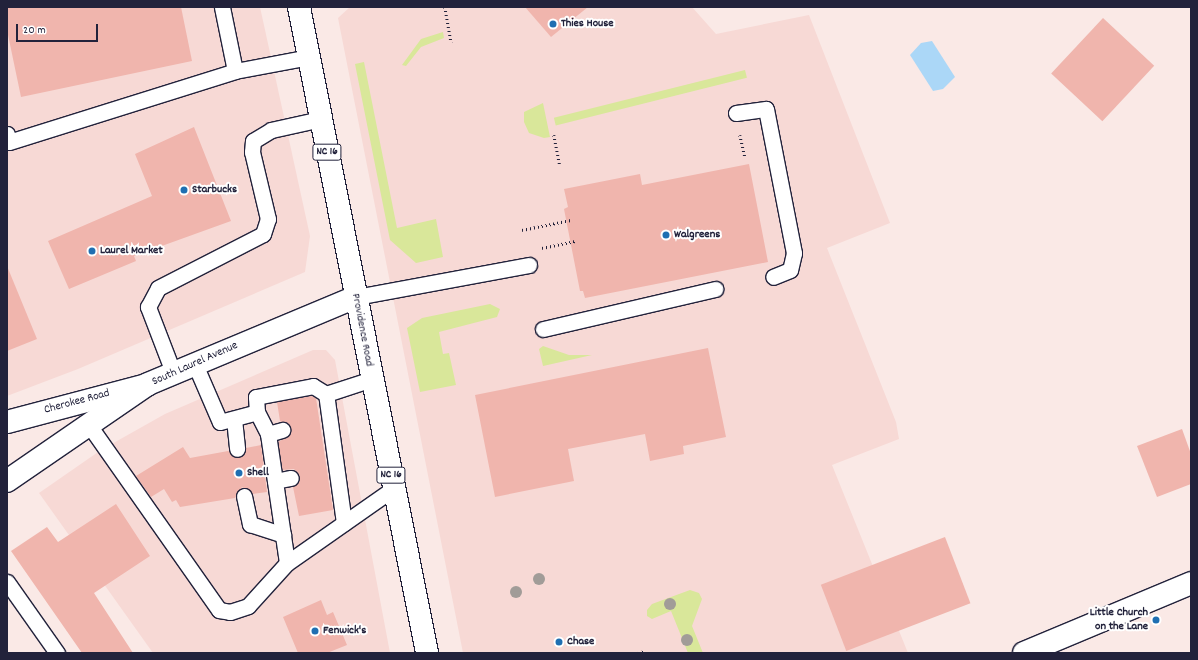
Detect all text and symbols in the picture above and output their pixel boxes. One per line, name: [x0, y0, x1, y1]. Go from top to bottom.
scale bar: [18, 16, 100, 42]
place label: Thies House: [561, 17, 614, 31]
marker: Thies House: [548, 19, 558, 29]
text: 20 m: [23, 22, 46, 39]
road number: NC 16: [312, 143, 342, 161]
place label: Starbucks: [192, 183, 237, 197]
marker: Starbucks: [179, 185, 189, 195]
place label: Walgreens: [674, 228, 720, 242]
marker: Walgreens: [661, 230, 671, 240]
place label: Laurel Market: [100, 244, 163, 258]
marker: Laurel Market: [87, 246, 97, 256]
street label: Providence Road: [348, 292, 376, 368]
street label: South Laurel Avenue: [150, 339, 240, 389]
street label: Cherokee Road: [43, 386, 111, 418]
place label: Shell: [247, 466, 269, 480]
road number: NC 16: [376, 466, 406, 484]
marker: Shell: [234, 468, 244, 478]
place label: Little Church on the Lane: [1090, 606, 1148, 634]
marker: Little Church on the Lane: [1151, 615, 1161, 625]
place label: Fenwick's: [323, 624, 366, 638]
marker: Fenwick's: [310, 626, 320, 636]
place label: Chase: [567, 635, 594, 649]
marker: Chase: [554, 637, 564, 647]

